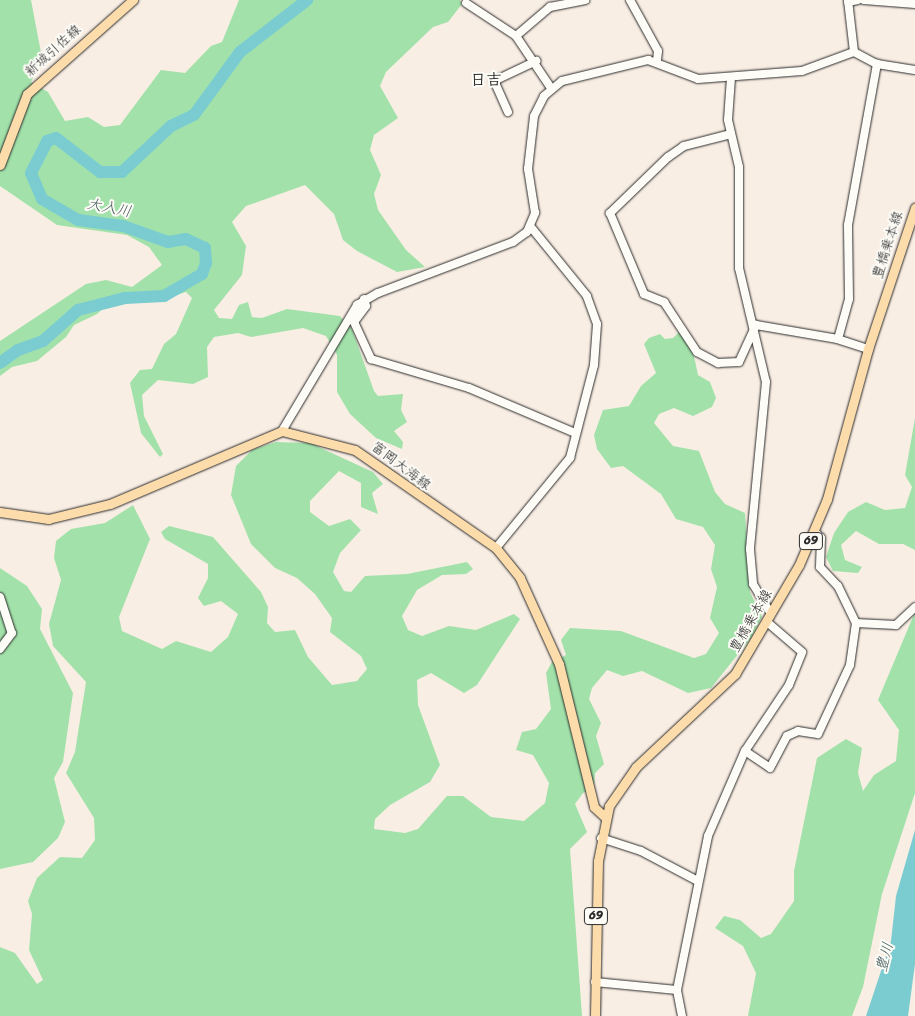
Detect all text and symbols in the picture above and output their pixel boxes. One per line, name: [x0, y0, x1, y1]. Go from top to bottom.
street label: 新城引佐線: [21, 21, 85, 81]
district label: 日吉: [470, 70, 502, 90]
water label: 大入川: [85, 195, 133, 221]
street label: 豊橋乗本線: [869, 209, 907, 281]
street label: 富岡大海線: [368, 438, 434, 494]
road number: 69: [798, 532, 824, 550]
street label: 豊橋乗本線: [726, 586, 776, 656]
road number: 69: [584, 906, 608, 926]
water label: 豊川: [872, 940, 898, 974]

